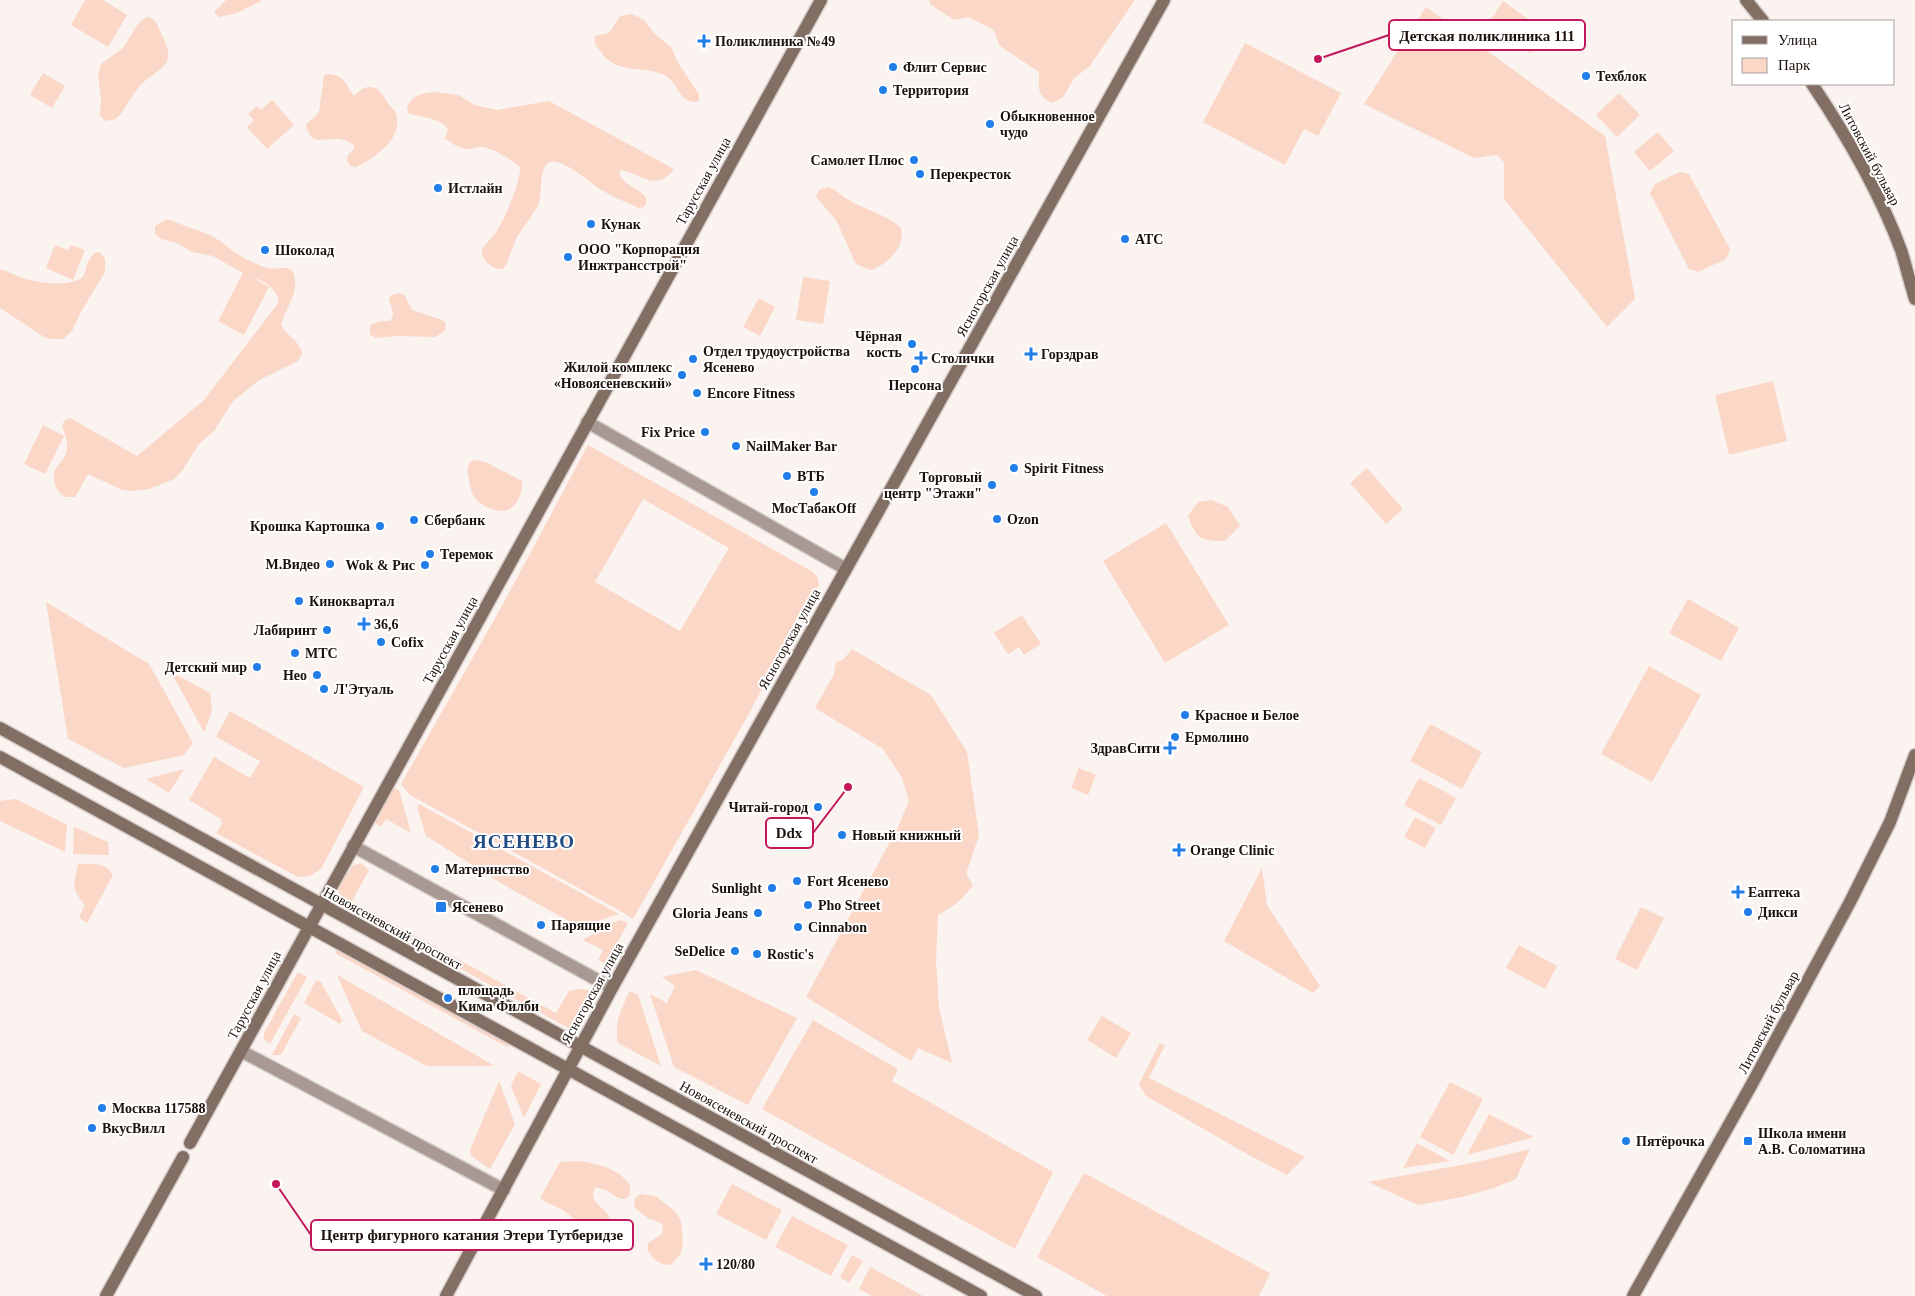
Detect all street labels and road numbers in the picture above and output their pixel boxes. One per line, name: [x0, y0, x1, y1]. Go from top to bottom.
street label: Литовский бульвар: [1836, 100, 1903, 208]
street label: Тарусская улица: [673, 134, 734, 228]
street label: Ясногорская улица: [953, 233, 1022, 339]
street label: Ясногорская улица: [755, 586, 824, 692]
street label: Тарусская улица: [420, 593, 481, 687]
street label: Новоясеневский проспект: [321, 884, 464, 973]
street label: Ясногорская улица: [558, 940, 627, 1046]
street label: Тарусская улица: [225, 948, 284, 1042]
street label: Литовский бульвар: [1735, 968, 1802, 1076]
street label: Новоясеневский проспект: [677, 1078, 820, 1167]

